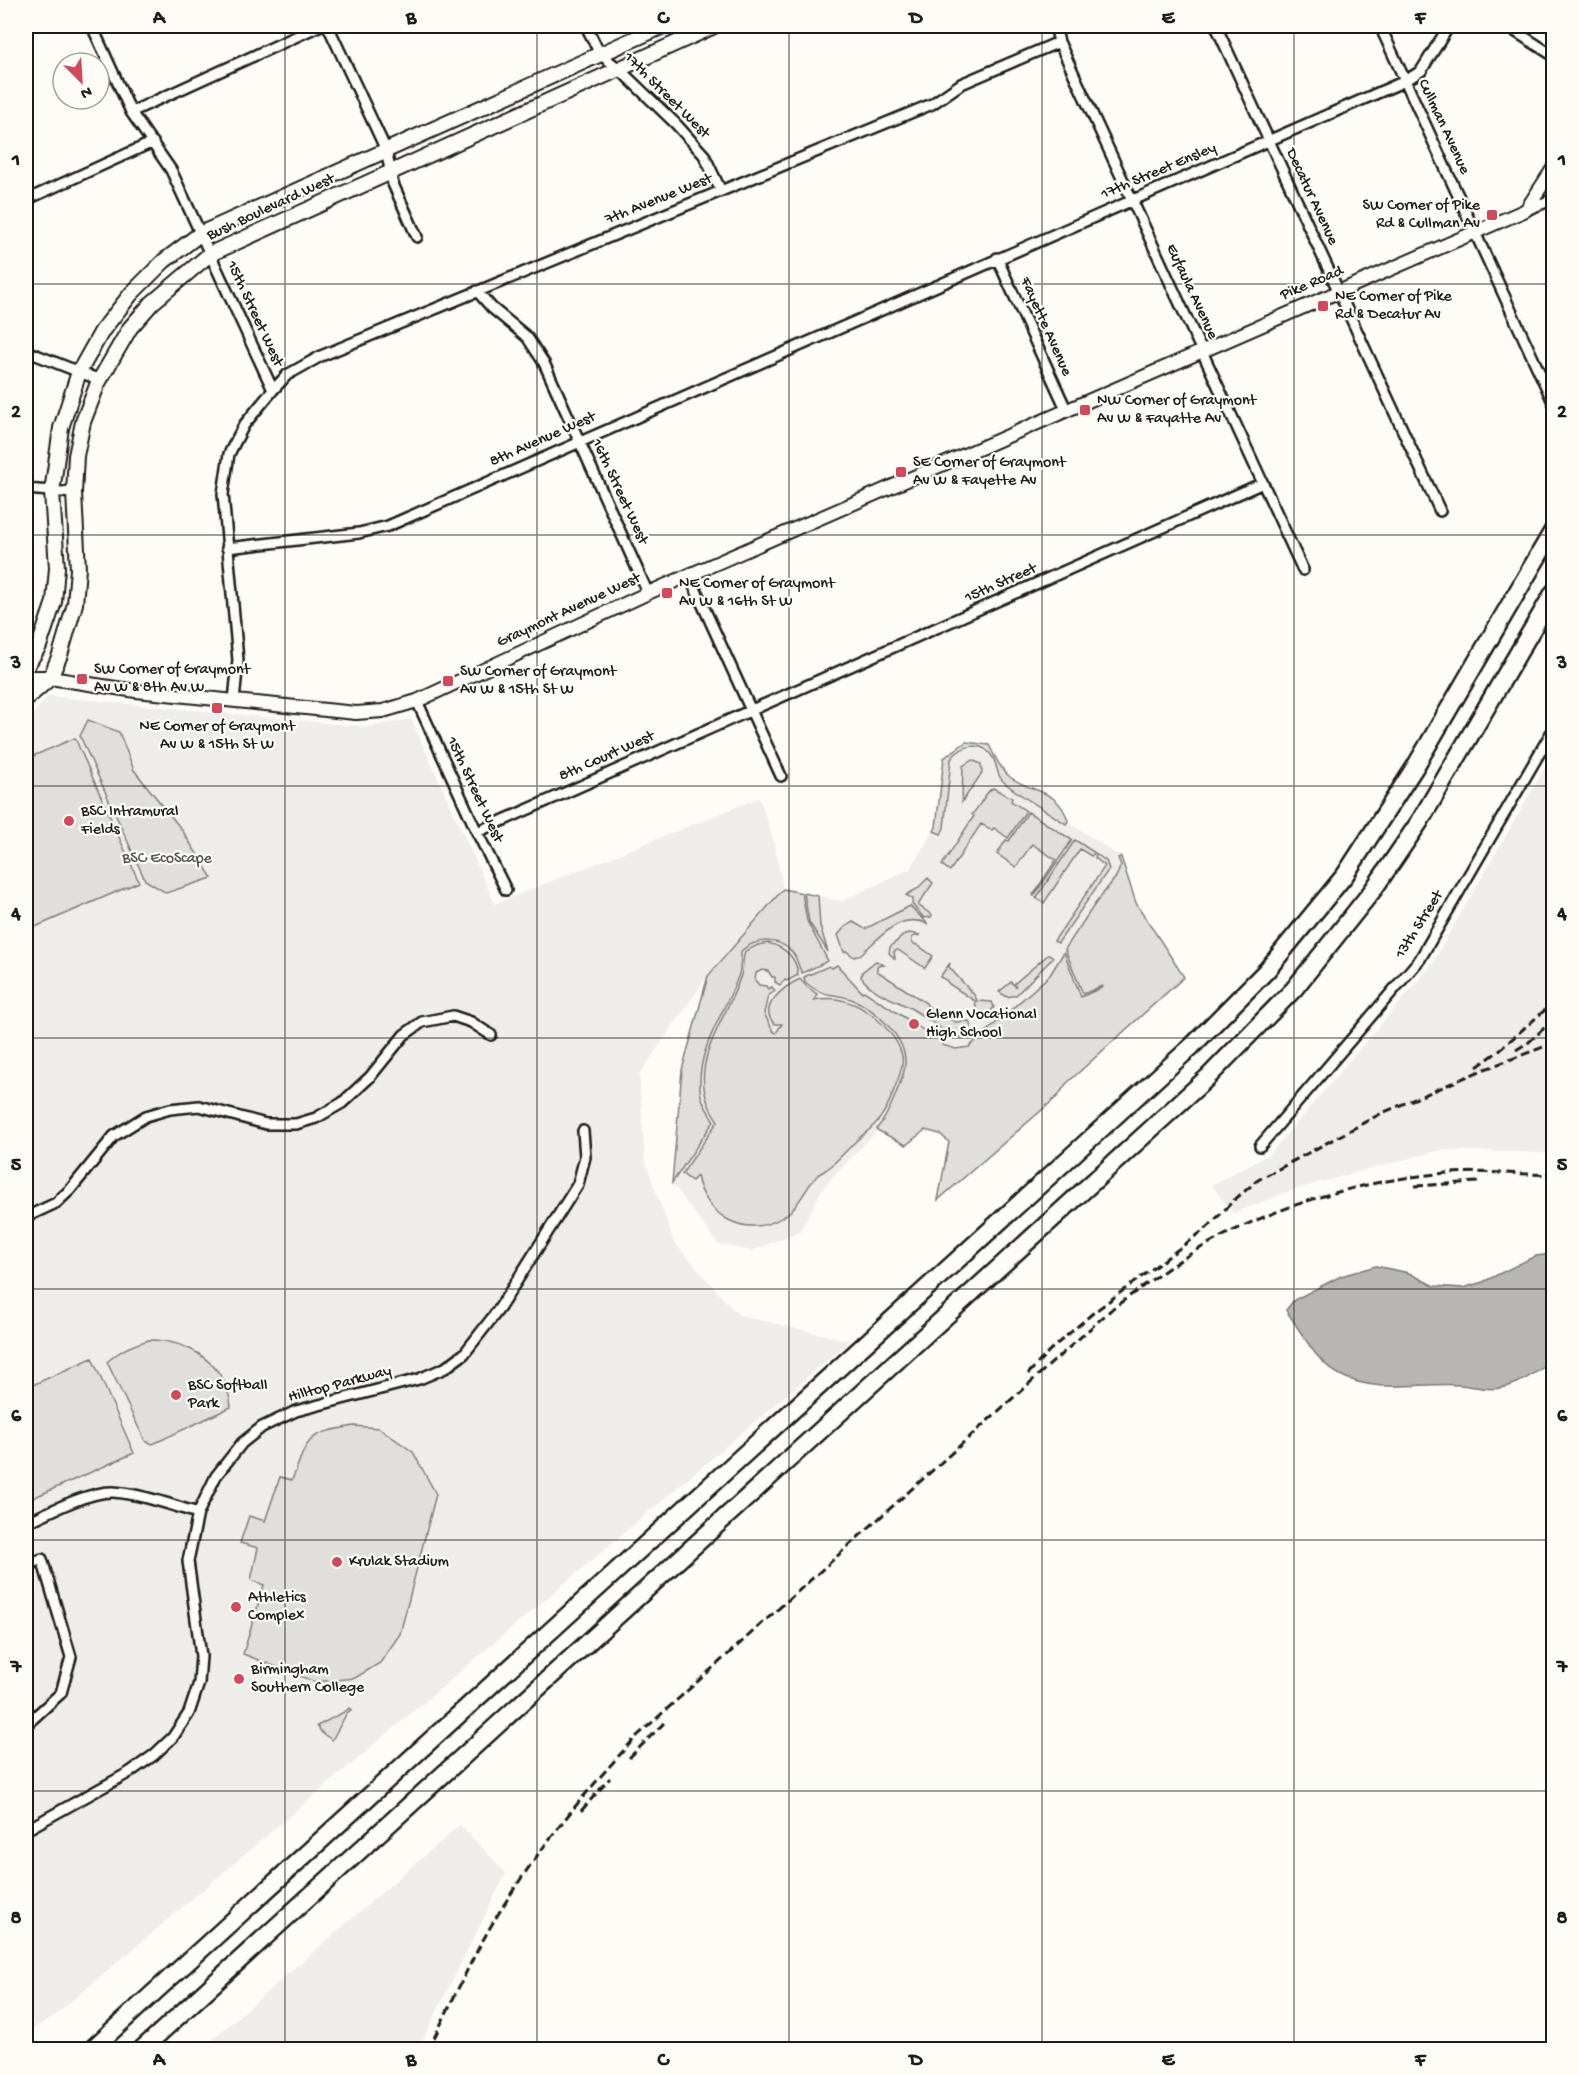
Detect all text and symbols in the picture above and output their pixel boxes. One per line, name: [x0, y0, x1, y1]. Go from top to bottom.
text: A: [152, 8, 167, 31]
text: B: [405, 8, 417, 31]
text: C: [657, 8, 671, 31]
text: D: [907, 8, 923, 31]
text: E: [1162, 8, 1176, 31]
text: F: [1414, 8, 1427, 31]
street label: 17th Street West: [618, 48, 714, 144]
north arrow: [51, 51, 111, 111]
street label: Cullman Avenue: [1413, 76, 1474, 178]
text: N: [77, 81, 94, 103]
street label: 17th Street Ensley: [1098, 139, 1220, 205]
street label: Decatur Avenue: [1280, 145, 1342, 249]
text: 1: [11, 150, 20, 173]
text: 1: [1557, 150, 1566, 173]
street label: Bush Boulevard West: [203, 169, 339, 246]
street label: 7th Avenue West: [602, 169, 717, 230]
place label: SW Corner of Pike Rd & Cullman Av: [1363, 197, 1481, 234]
marker: SW Corner of Pike Rd & Cullman Av: [1485, 208, 1499, 222]
street label: Eufaula Avenue: [1161, 241, 1222, 343]
street label: 15th Street West: [221, 257, 287, 371]
street label: Pike Road: [1277, 262, 1348, 306]
street label: Fayette Avenue: [1014, 274, 1076, 380]
place label: NE Corner of Pike Rd & Decatur Av: [1335, 288, 1453, 325]
marker: NE Corner of Pike Rd & Decatur Av: [1316, 299, 1330, 313]
place label: NW Corner of Graymont Av W & Fayatte Av: [1097, 392, 1258, 429]
text: 2: [11, 402, 21, 425]
text: 2: [1557, 402, 1567, 425]
marker: NW Corner of Graymont Av W & Fayatte Av: [1078, 403, 1092, 417]
street label: 8th Avenue West: [487, 408, 600, 472]
street label: 16th Street West: [586, 435, 652, 549]
place label: SE Corner of Graymont Av W & Fayette Av: [913, 454, 1067, 491]
marker: SE Corner of Graymont Av W & Fayette Av: [894, 465, 908, 479]
street label: 15th Street: [961, 559, 1041, 609]
street label: Graymont Avenue West: [494, 569, 645, 653]
place label: NE Corner of Graymont Av W & 16th St W: [679, 575, 836, 612]
marker: NE Corner of Graymont Av W & 16th St W: [660, 586, 674, 600]
text: 3: [10, 653, 21, 676]
text: 3: [1556, 653, 1567, 676]
place label: SW Corner of Graymont Av W & 8th Av W: [94, 661, 252, 698]
place label: SW Corner of Graymont Av W & 15th St W: [460, 663, 618, 700]
marker: SW Corner of Graymont Av W & 8th Av W: [75, 672, 89, 686]
marker: SW Corner of Graymont Av W & 15th St W: [441, 674, 455, 688]
marker: NE Corner of Graymont Av W & 15th St W: [210, 701, 224, 715]
place label: NE Corner of Graymont Av W & 15th St W: [139, 718, 296, 755]
street label: 8th Court West: [556, 727, 659, 787]
street label: 15th Street West: [441, 733, 507, 847]
place label: BSC Intramural Fields: [80, 803, 179, 840]
marker: BSC Intramural Fields: [62, 814, 76, 828]
park label: BSC EcoScape: [121, 850, 213, 869]
street label: 13th Street: [1391, 886, 1449, 963]
text: 4: [10, 904, 21, 927]
text: 4: [1556, 904, 1567, 927]
place label: Glenn Vocational High School: [926, 1006, 1037, 1043]
marker: Glenn Vocational High School: [907, 1017, 921, 1031]
text: 5: [11, 1155, 22, 1178]
text: 5: [1557, 1155, 1568, 1178]
street label: Hilltop Parkway: [286, 1362, 394, 1408]
place label: BSC Softball Park: [187, 1377, 268, 1414]
marker: BSC Softball Park: [169, 1388, 183, 1402]
text: 6: [11, 1406, 22, 1429]
text: 6: [1557, 1406, 1568, 1429]
place label: Krulak Stadium: [349, 1553, 450, 1572]
marker: Krulak Stadium: [330, 1555, 344, 1569]
place label: Athletics Complex: [248, 1589, 307, 1626]
marker: Athletics Complex: [229, 1600, 243, 1614]
text: 7: [10, 1657, 23, 1680]
text: 7: [1556, 1657, 1569, 1680]
place label: Birmingham Southern College: [250, 1661, 365, 1698]
marker: Birmingham Southern College: [232, 1672, 246, 1686]
text: 8: [11, 1908, 22, 1931]
text: 8: [1557, 1908, 1568, 1931]
text: A: [152, 2050, 167, 2073]
text: B: [405, 2050, 417, 2073]
text: C: [657, 2050, 671, 2073]
text: D: [907, 2050, 923, 2073]
text: E: [1162, 2050, 1176, 2073]
text: F: [1414, 2050, 1427, 2073]

